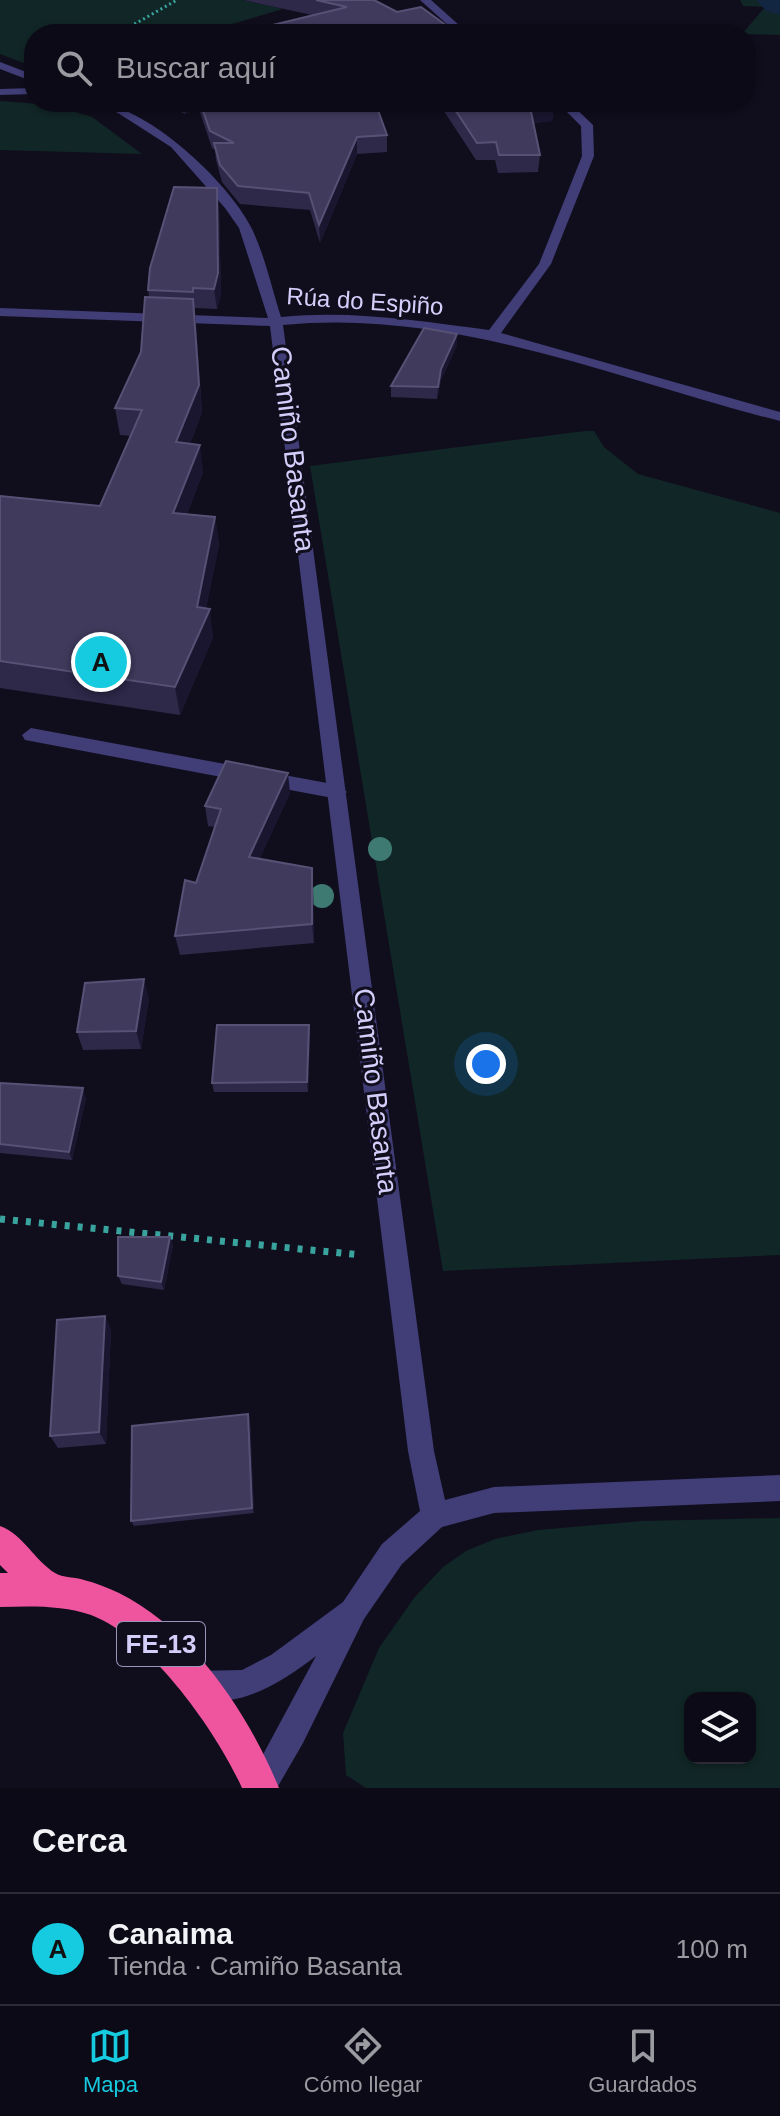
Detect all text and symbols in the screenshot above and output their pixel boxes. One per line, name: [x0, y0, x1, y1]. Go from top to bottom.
search box: [24, 24, 756, 112]
icon: search: [52, 46, 96, 90]
text: Buscar aquí: [116, 51, 276, 84]
street label: Rúa do Espiño: [286, 282, 444, 320]
street label: Camiño Basanta: [265, 344, 321, 554]
pin: A: [75, 632, 127, 692]
street label: Camiño Basanta: [348, 986, 404, 1196]
your location: [466, 1044, 506, 1084]
road number: FE-13: [117, 1622, 205, 1666]
map controls: [684, 1692, 756, 1764]
button: layers: [684, 1692, 756, 1764]
text: Cerca: [32, 1821, 127, 1859]
text: Canaima: [108, 1917, 233, 1950]
text: A: [49, 1934, 67, 1964]
text: 100 m: [676, 1934, 748, 1964]
text: Tienda · Camiño Basanta: [108, 1951, 402, 1981]
tab: Mapa: [83, 2024, 138, 2098]
tab: Cómo llegar: [304, 2024, 422, 2098]
tab: Guardados: [588, 2024, 697, 2098]

